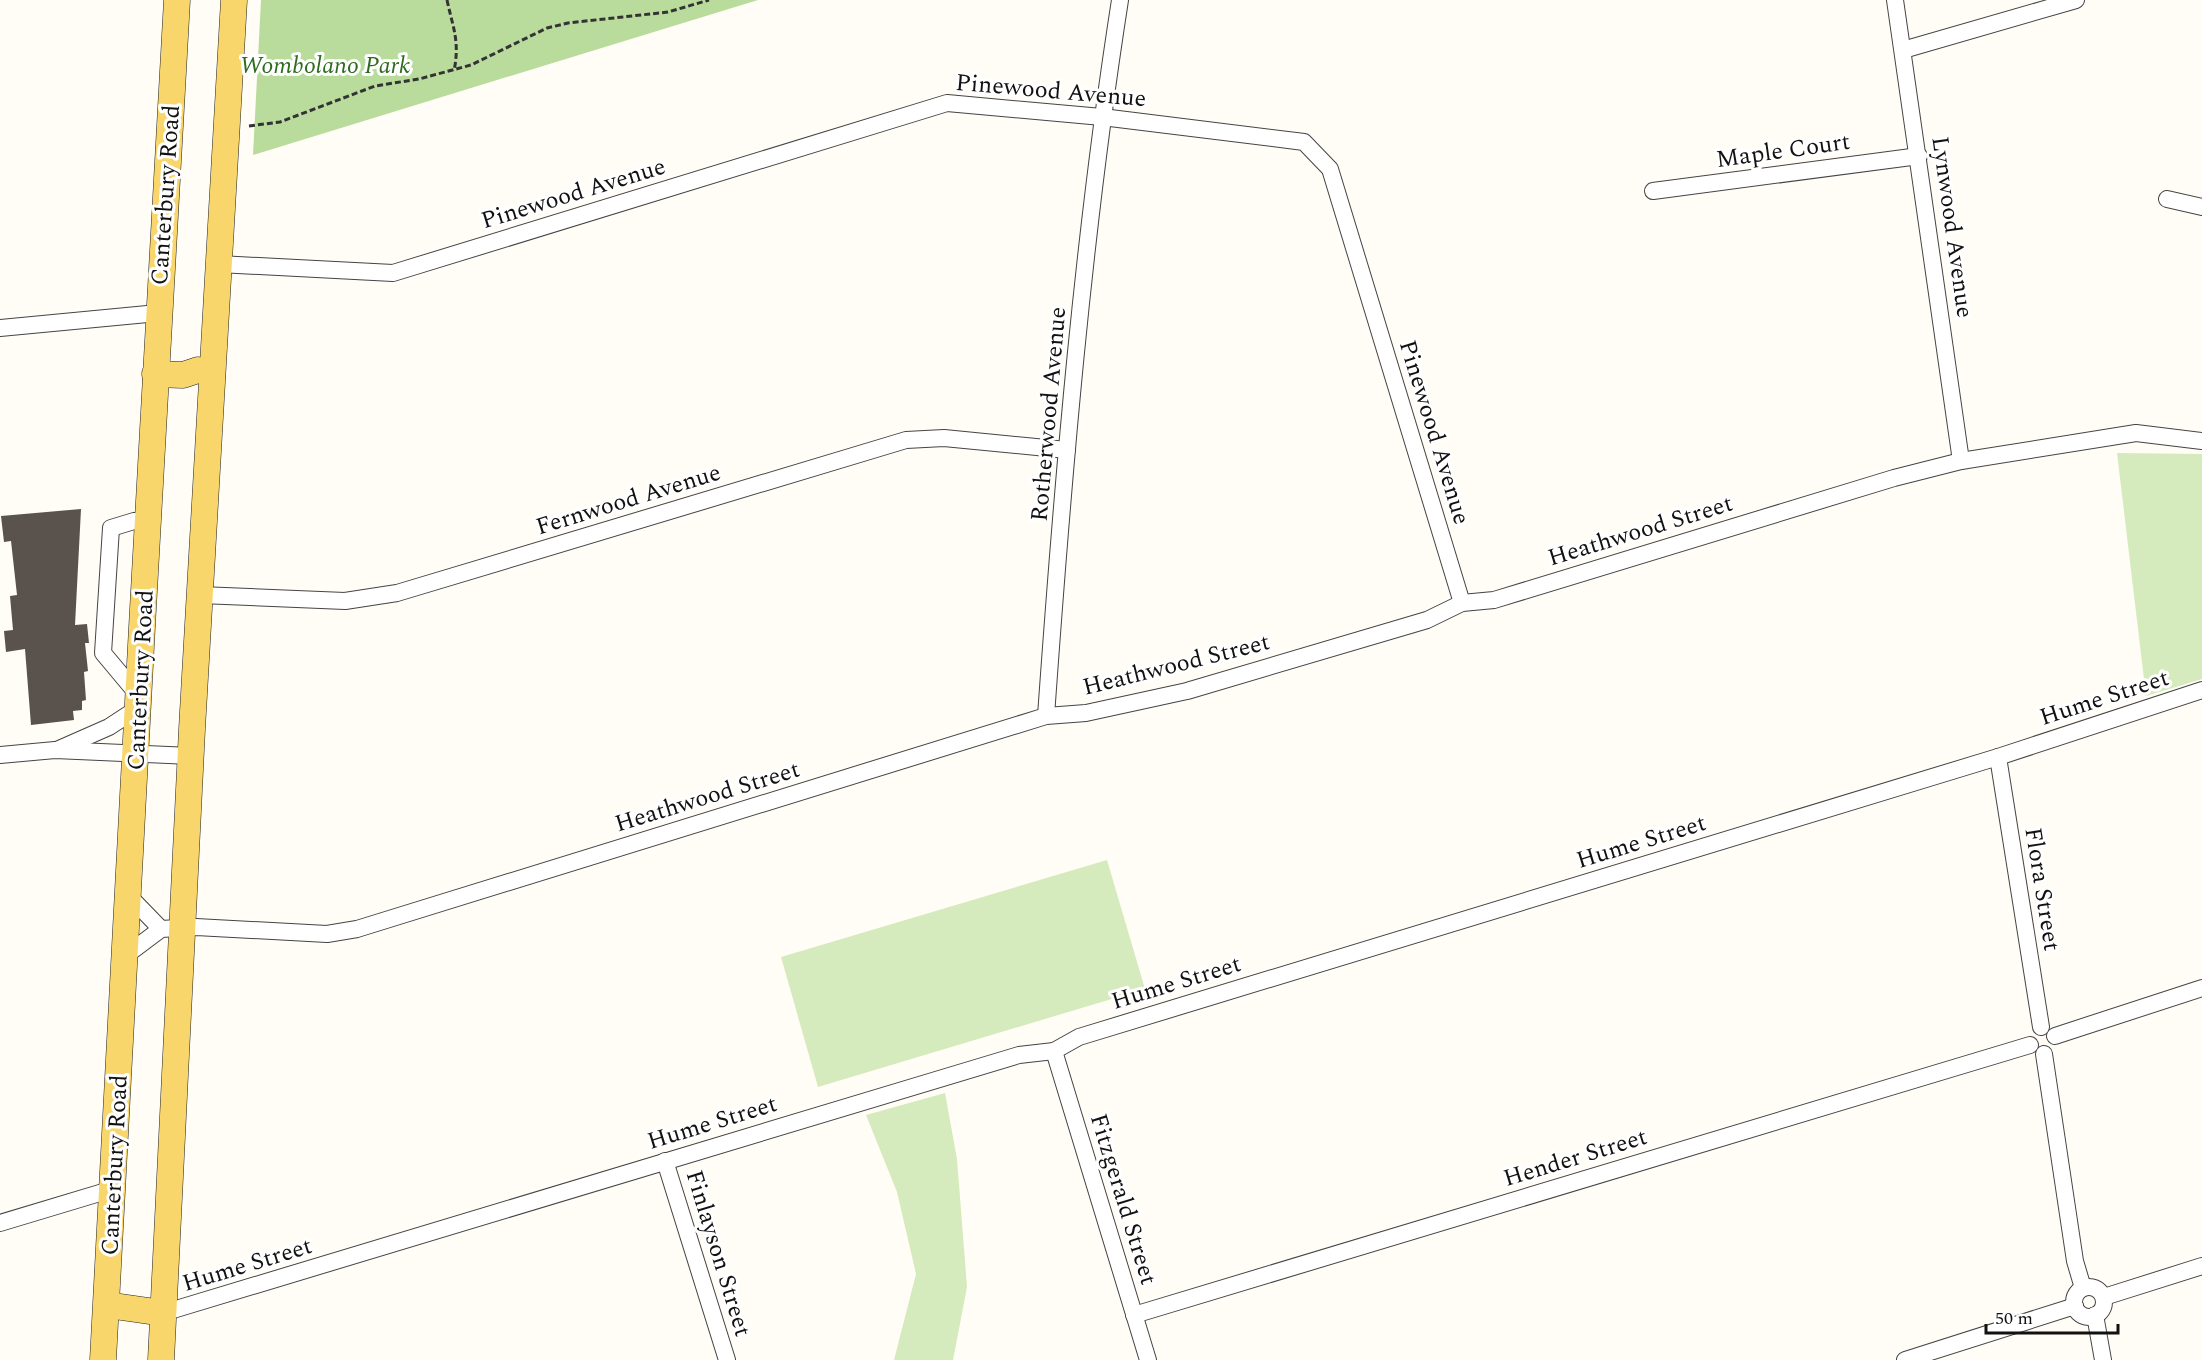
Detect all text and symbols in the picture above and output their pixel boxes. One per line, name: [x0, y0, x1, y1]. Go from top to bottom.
park label: Wombolano Park: [240, 48, 410, 84]
street label: Pinewood Avenue: [954, 65, 1148, 117]
street label: Canterbury Road: [142, 104, 190, 287]
street label: Maple Court: [1714, 124, 1852, 178]
street label: Lynwood Avenue: [1921, 134, 1983, 320]
street label: Pinewood Avenue: [477, 149, 670, 239]
street label: Rotherwood Avenue: [1022, 305, 1076, 523]
street label: Pinewood Avenue: [1389, 336, 1479, 529]
street label: Fernwood Avenue: [531, 455, 725, 545]
street label: Heathwood Street: [1543, 486, 1737, 576]
street label: Canterbury Road: [118, 589, 164, 771]
street label: Heathwood Street: [1079, 624, 1274, 706]
street label: Hume Street: [2035, 660, 2174, 736]
street label: Heathwood Street: [610, 752, 804, 842]
street label: Hume Street: [1572, 805, 1711, 879]
street label: Flora Street: [2014, 825, 2070, 954]
street label: Hume Street: [1107, 946, 1246, 1020]
street label: Canterbury Road: [92, 1074, 138, 1256]
street label: Hume Street: [643, 1086, 782, 1160]
street label: Fitzgerald Street: [1080, 1109, 1166, 1289]
street label: Hender Street: [1499, 1119, 1652, 1197]
street label: Finlayson Street: [676, 1166, 760, 1341]
street label: Hume Street: [178, 1228, 317, 1302]
scale bar: [1986, 1297, 2118, 1335]
text: 50 m: [1995, 1305, 2033, 1332]

